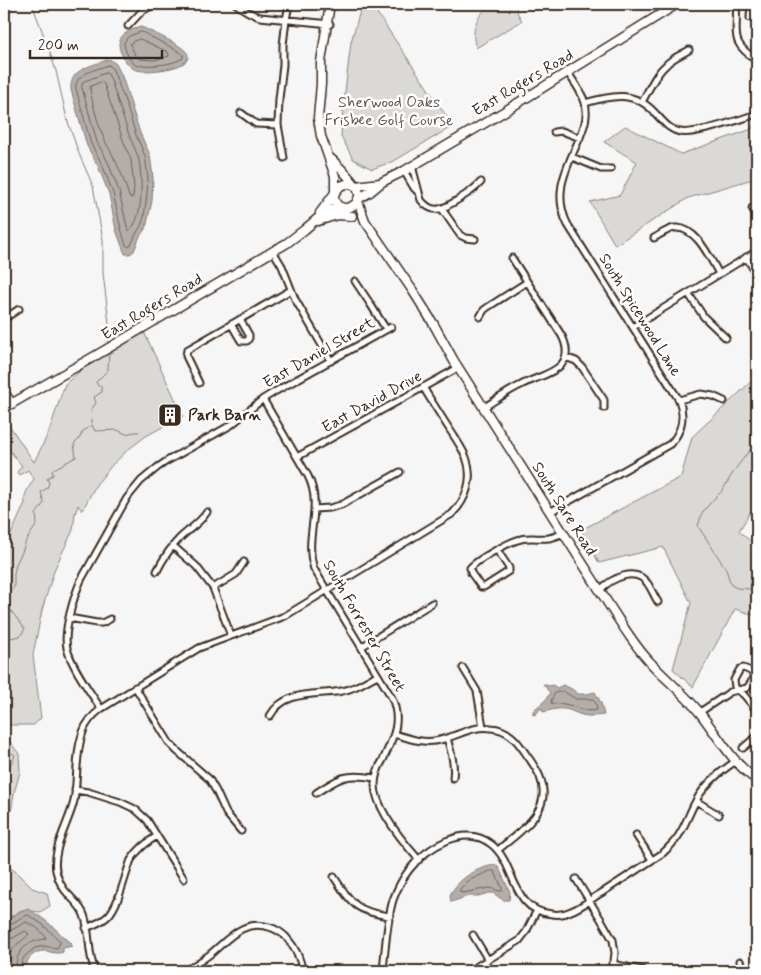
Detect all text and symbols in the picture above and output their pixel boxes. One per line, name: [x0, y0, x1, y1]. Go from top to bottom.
scale bar: [30, 28, 162, 60]
text: 200 m: [38, 36, 79, 56]
street label: East Rogers Road: [469, 45, 578, 122]
park label: Sherwood Oaks Frisbee Golf Course: [325, 92, 454, 131]
street label: South Spicewood Lane: [594, 250, 687, 381]
street label: East Rogers Road: [98, 269, 207, 346]
street label: East Daniel Street: [259, 312, 379, 393]
street label: East David Drive: [318, 366, 426, 438]
building icon: Park Barn: [157, 402, 183, 428]
place label: Park Barn: [188, 405, 262, 426]
street label: South Sare Road: [527, 458, 601, 560]
street label: South Forrester Street: [318, 556, 410, 696]

